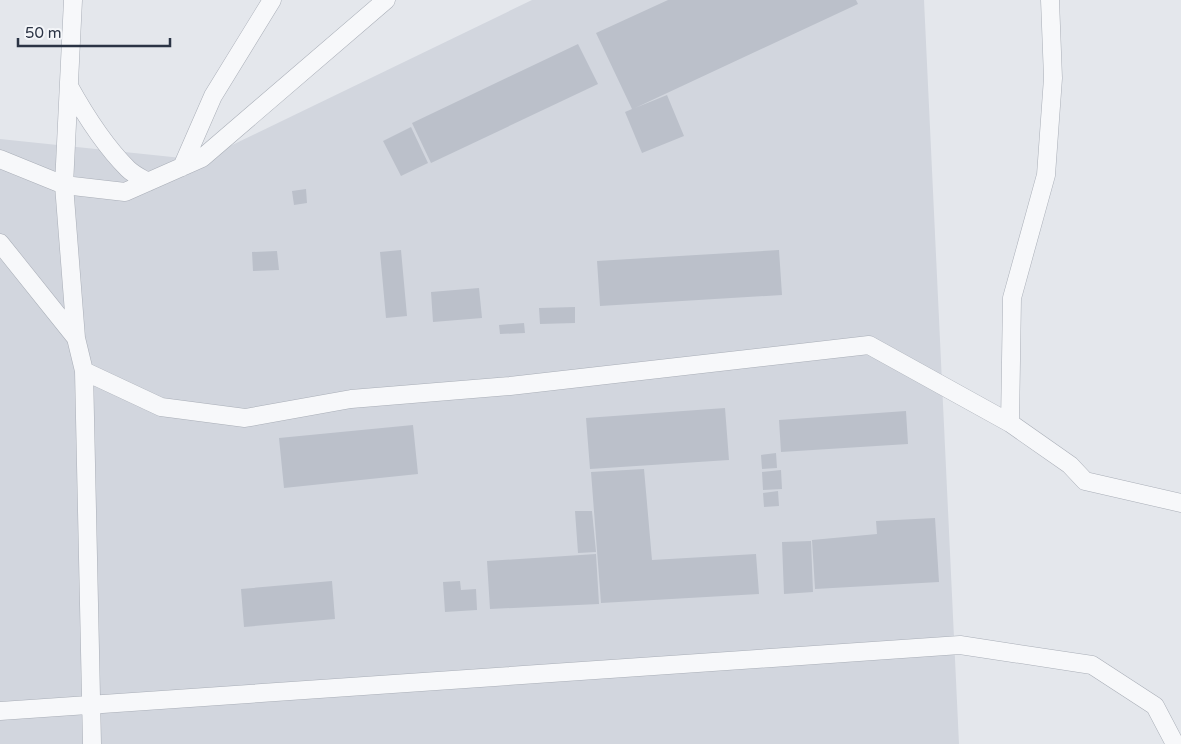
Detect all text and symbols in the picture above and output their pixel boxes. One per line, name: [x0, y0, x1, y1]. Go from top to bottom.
scale bar: [18, 15, 170, 47]
text: 50 m: [25, 24, 62, 42]

